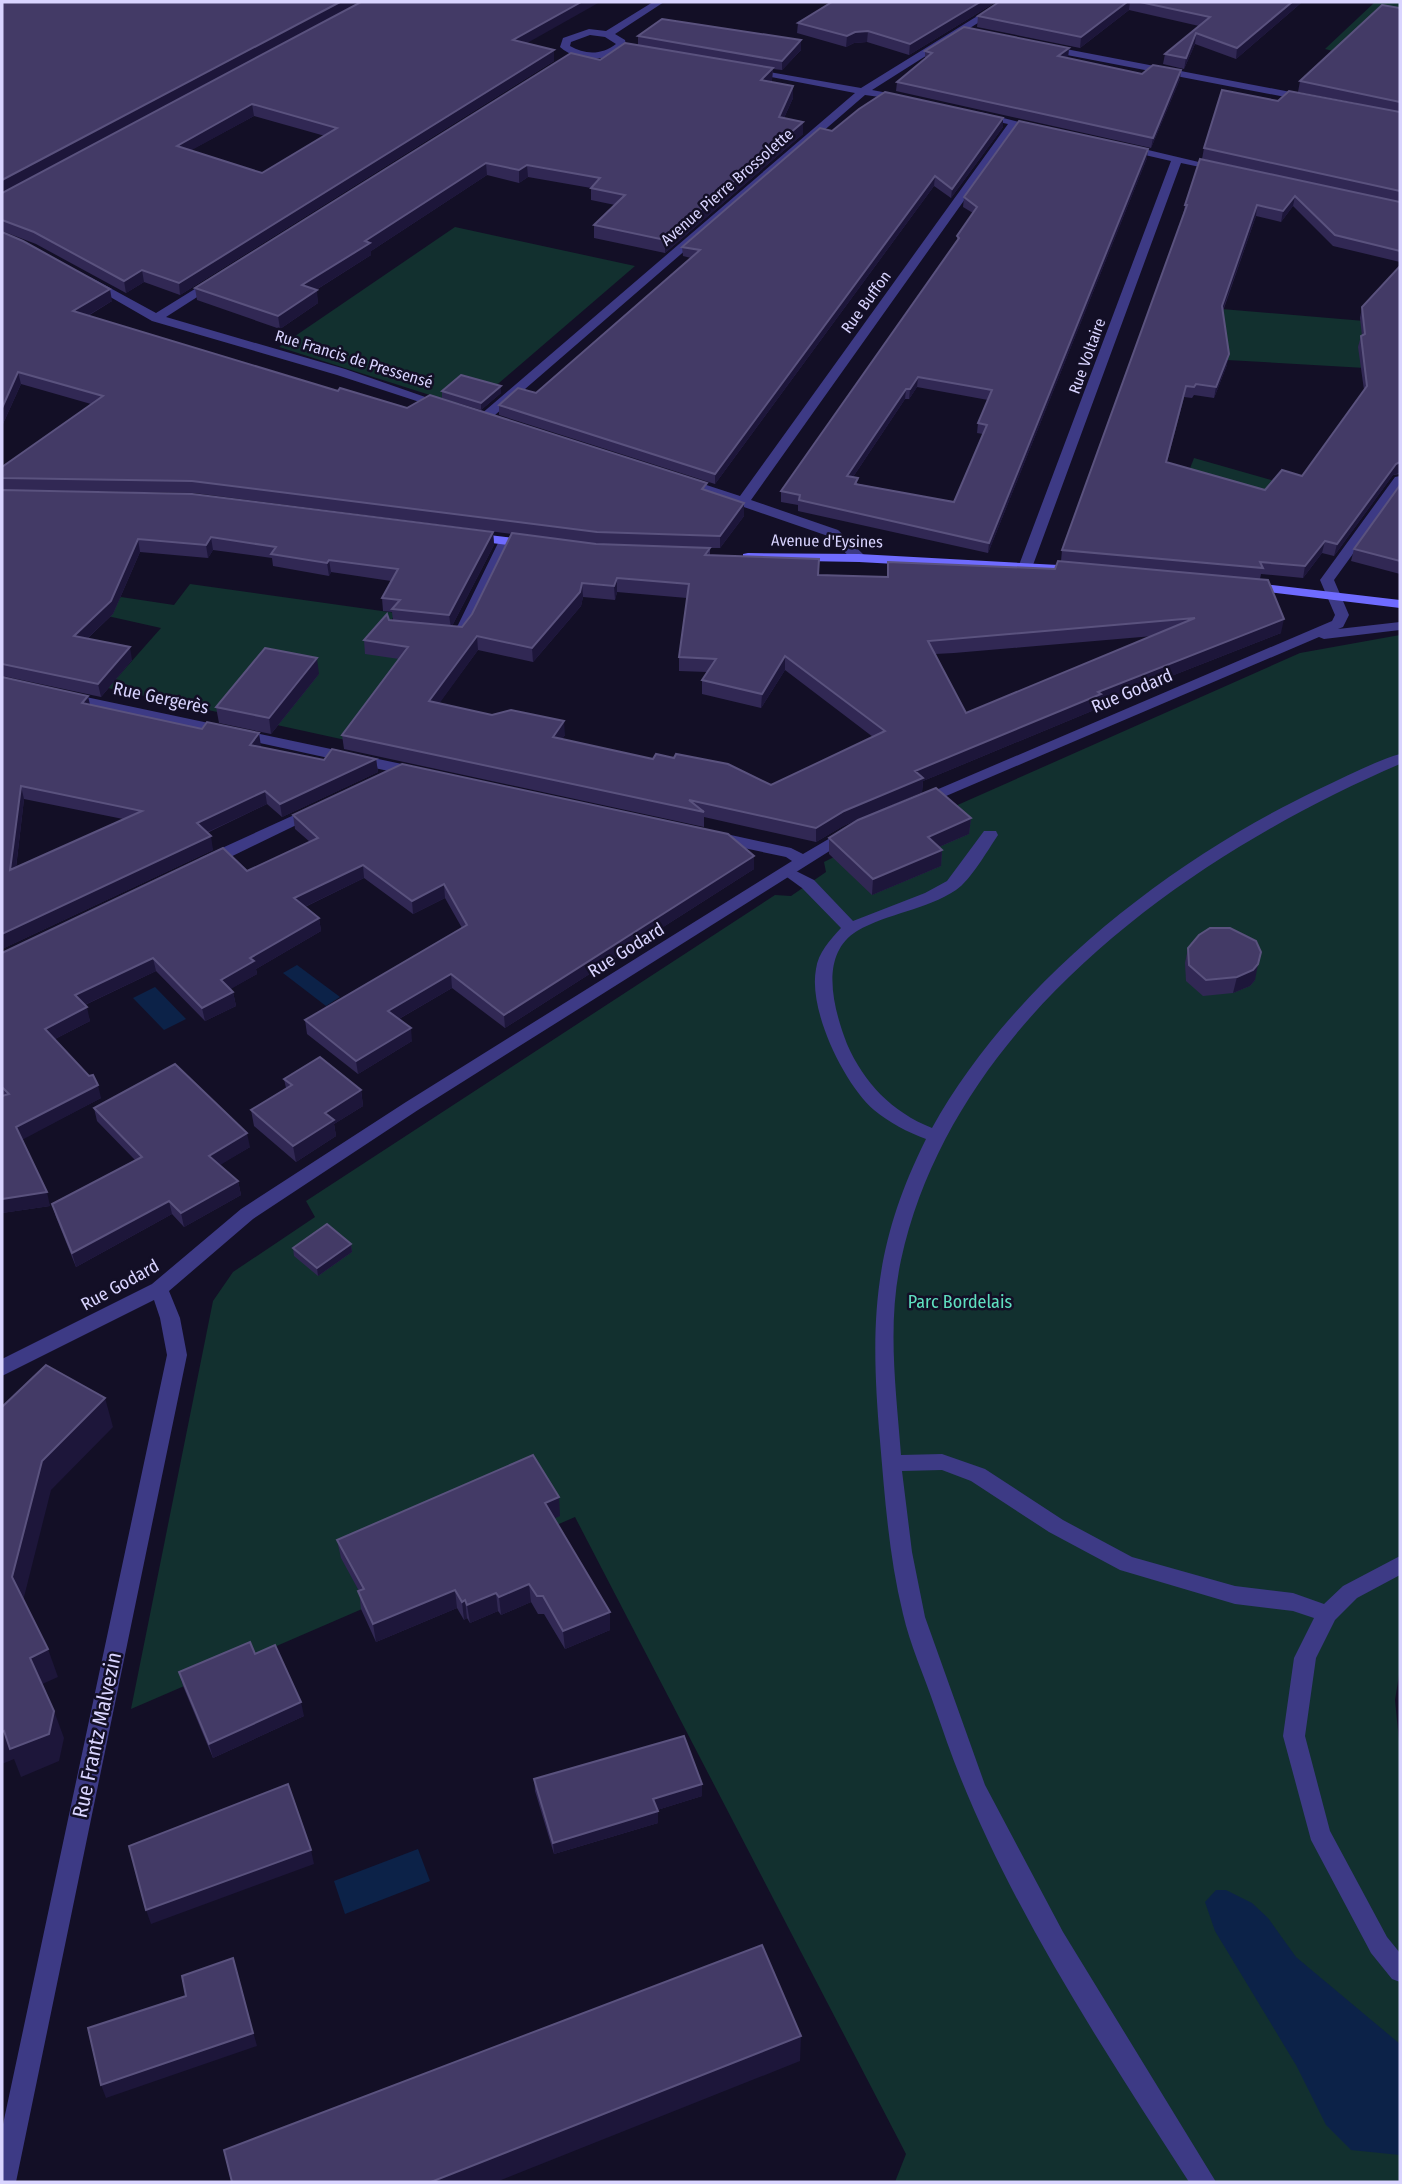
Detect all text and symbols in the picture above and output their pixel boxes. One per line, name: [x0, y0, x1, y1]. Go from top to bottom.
street label: Avenue Pierre Brossolette: [657, 124, 797, 250]
street label: Rue Buffon: [837, 267, 895, 337]
street label: Rue Voltaire: [1065, 315, 1109, 396]
street label: Rue Francis de Pressensé: [273, 326, 435, 392]
street label: Avenue d'Eysines: [771, 531, 883, 551]
street label: Rue Godard: [1088, 664, 1176, 718]
street label: Rue Gergerès: [111, 677, 211, 719]
street label: Rue Godard: [584, 918, 668, 982]
street label: Rue Godard: [77, 1255, 163, 1315]
park label: Parc Bordelais: [908, 1291, 1012, 1313]
street label: Rue Frantz Malvezin: [67, 1650, 127, 1820]

